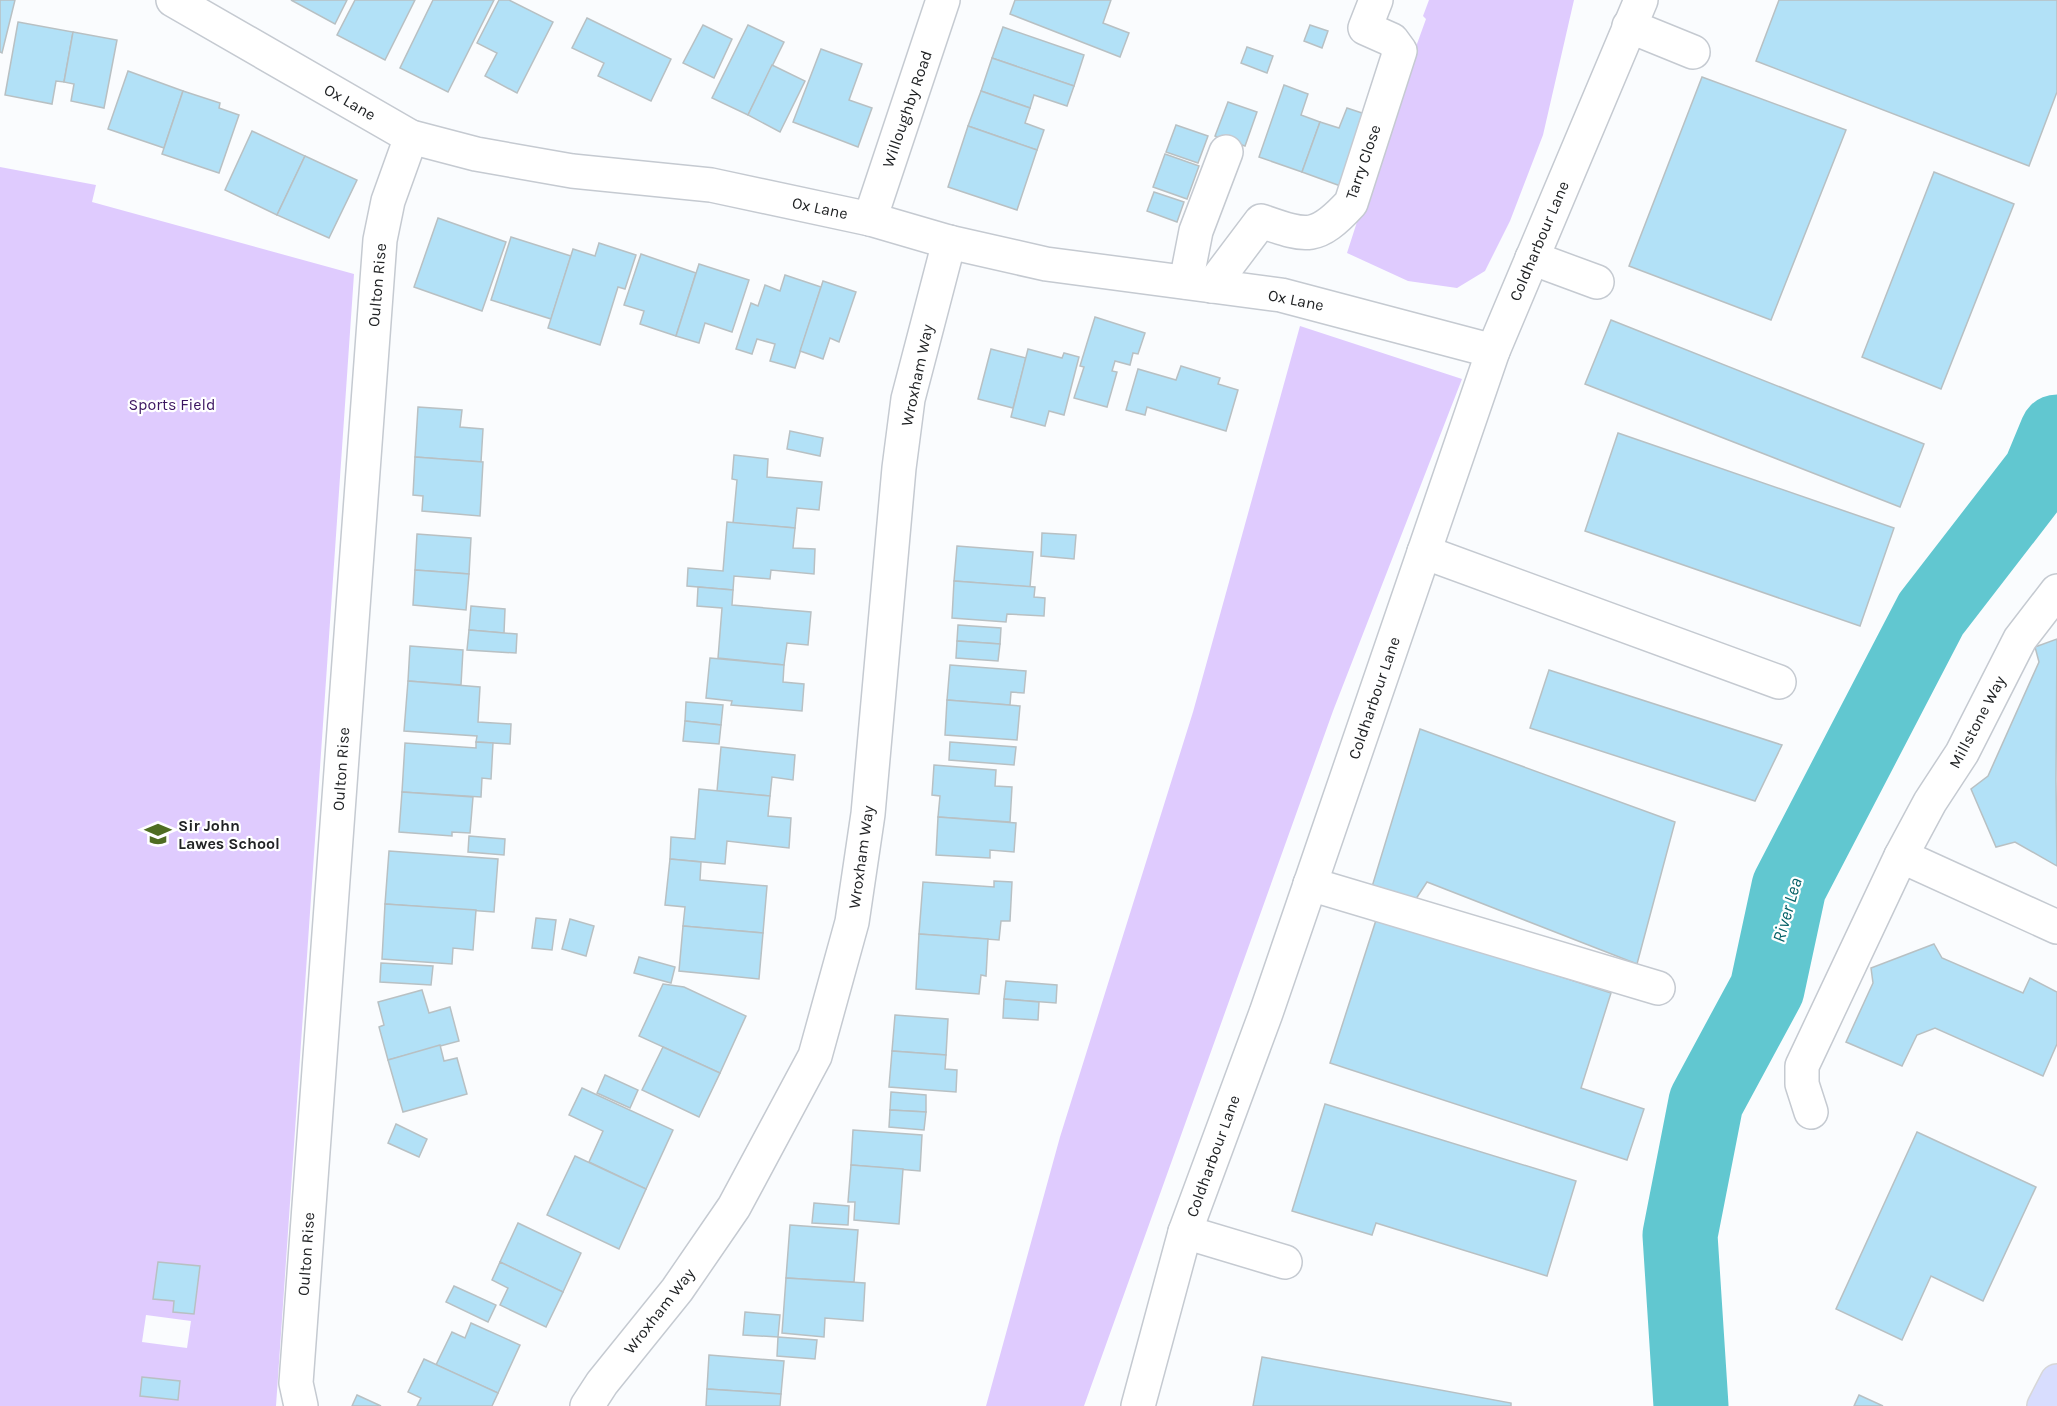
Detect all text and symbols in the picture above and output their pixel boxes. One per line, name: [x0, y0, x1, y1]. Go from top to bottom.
street label: Willoughby Road: [878, 48, 936, 170]
street label: Ox Lane: [321, 80, 379, 124]
street label: Tarry Close: [1341, 122, 1385, 202]
street label: Coldharbour Lane: [1505, 178, 1573, 304]
street label: Ox Lane: [790, 193, 850, 223]
street label: Oulton Rise: [364, 242, 390, 328]
street label: Ox Lane: [1266, 285, 1326, 315]
street label: Wroxham Way: [897, 322, 937, 428]
park label: Sports Field: [128, 395, 216, 414]
street label: Coldharbour Lane: [1344, 634, 1404, 762]
street label: Millstone Way: [1945, 672, 2010, 772]
street label: Oulton Rise: [329, 726, 353, 812]
street label: Wroxham Way: [844, 804, 878, 910]
place label: Sir John Lawes School: [178, 816, 280, 853]
school or university icon: Sir John Lawes School: [143, 819, 173, 849]
water label: River Lea: [1767, 875, 1807, 945]
street label: Coldharbour Lane: [1182, 1092, 1244, 1220]
street label: Oulton Rise: [294, 1211, 318, 1297]
street label: Wroxham Way: [620, 1264, 699, 1358]

